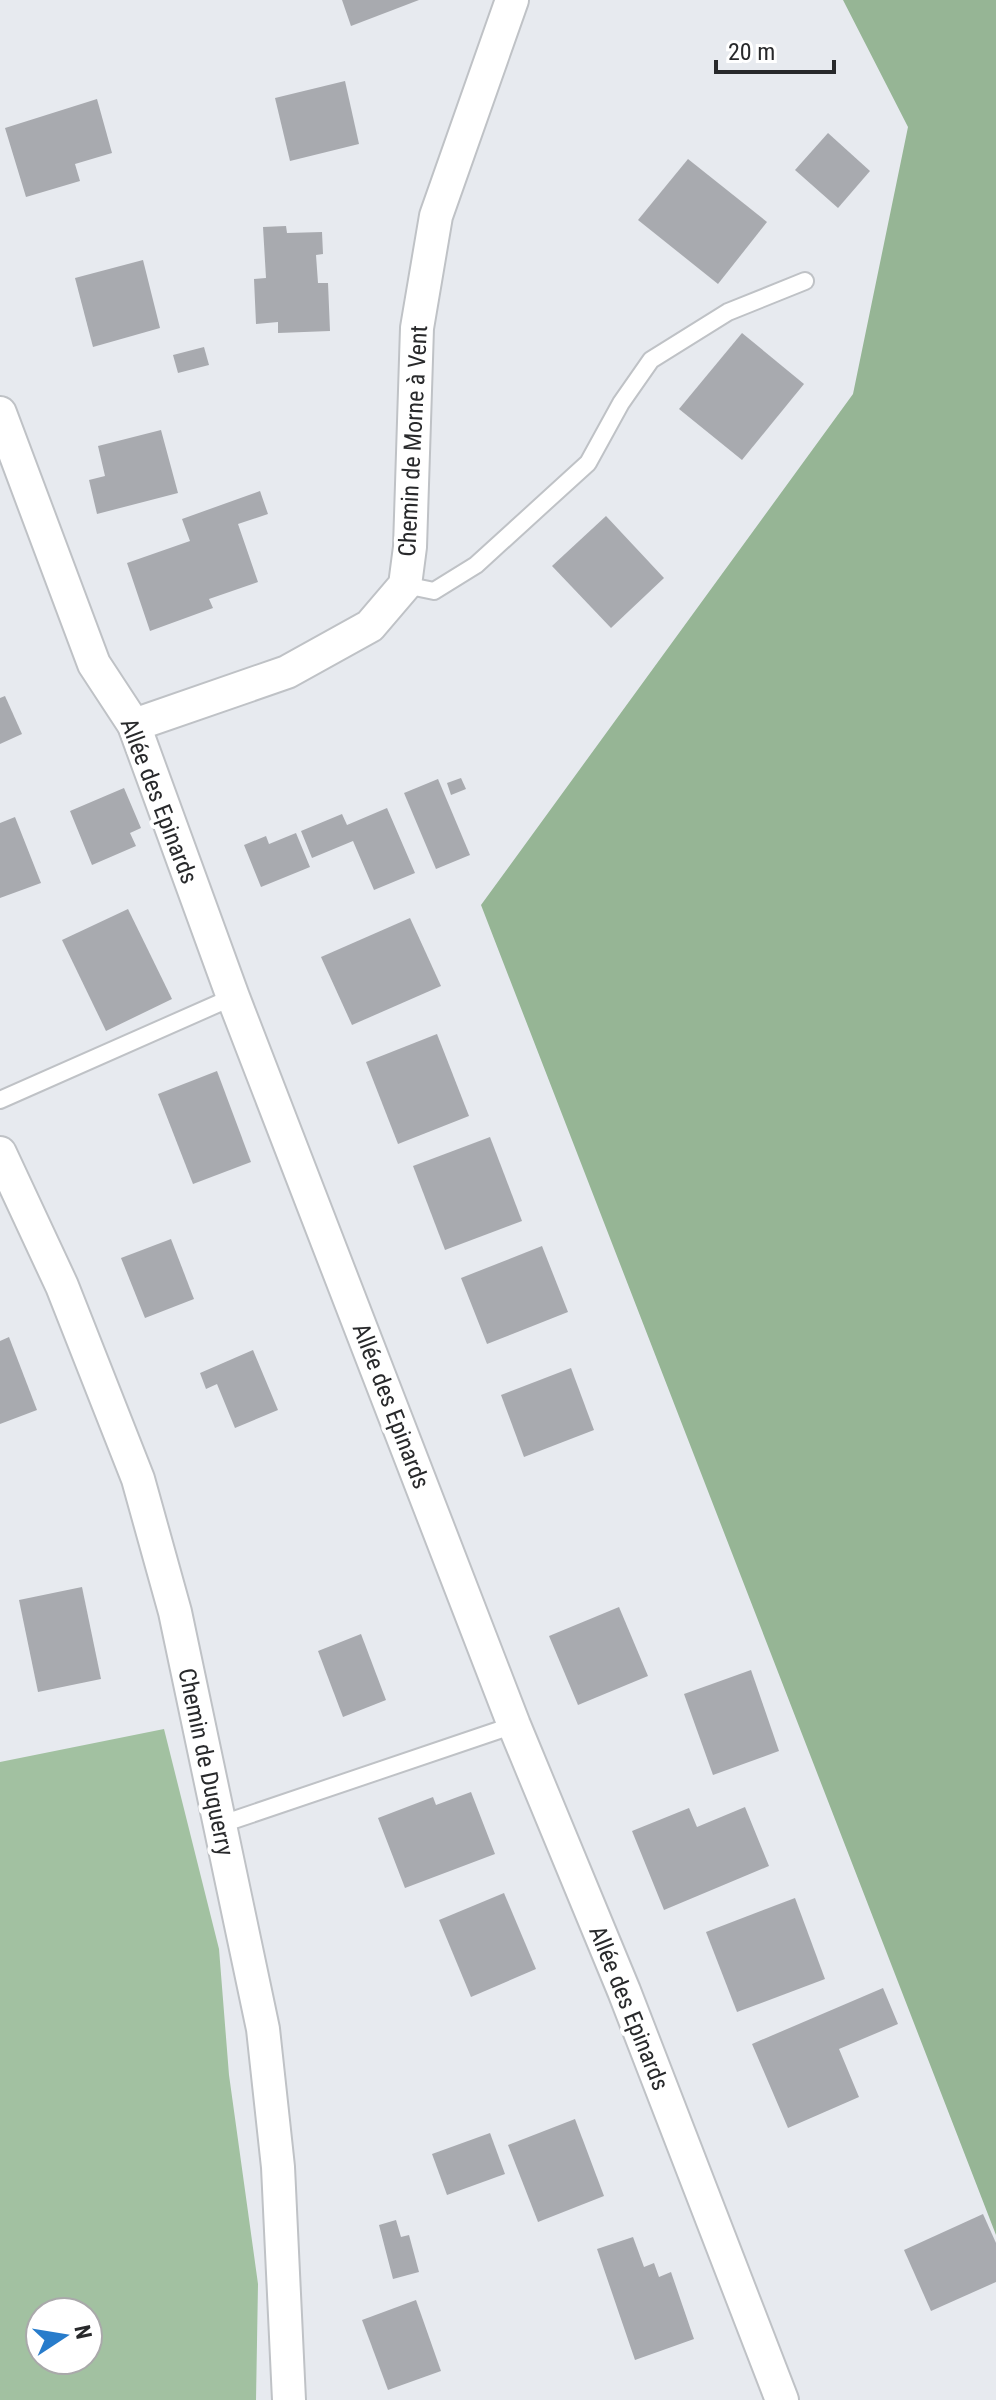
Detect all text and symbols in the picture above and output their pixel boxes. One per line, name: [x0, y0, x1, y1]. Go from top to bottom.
scale bar: [716, 24, 834, 74]
text: 20 m: [728, 38, 775, 66]
street label: Chemin de Morne à Vent: [393, 325, 433, 557]
street label: Allée des Epinards: [115, 714, 203, 888]
street label: Allée des Epinards: [347, 1319, 435, 1493]
street label: Chemin de Duquerry: [172, 1666, 240, 1858]
street label: Allée des Epinards: [583, 1922, 675, 2094]
north arrow: [24, 2296, 104, 2376]
text: N: [69, 2323, 97, 2341]

